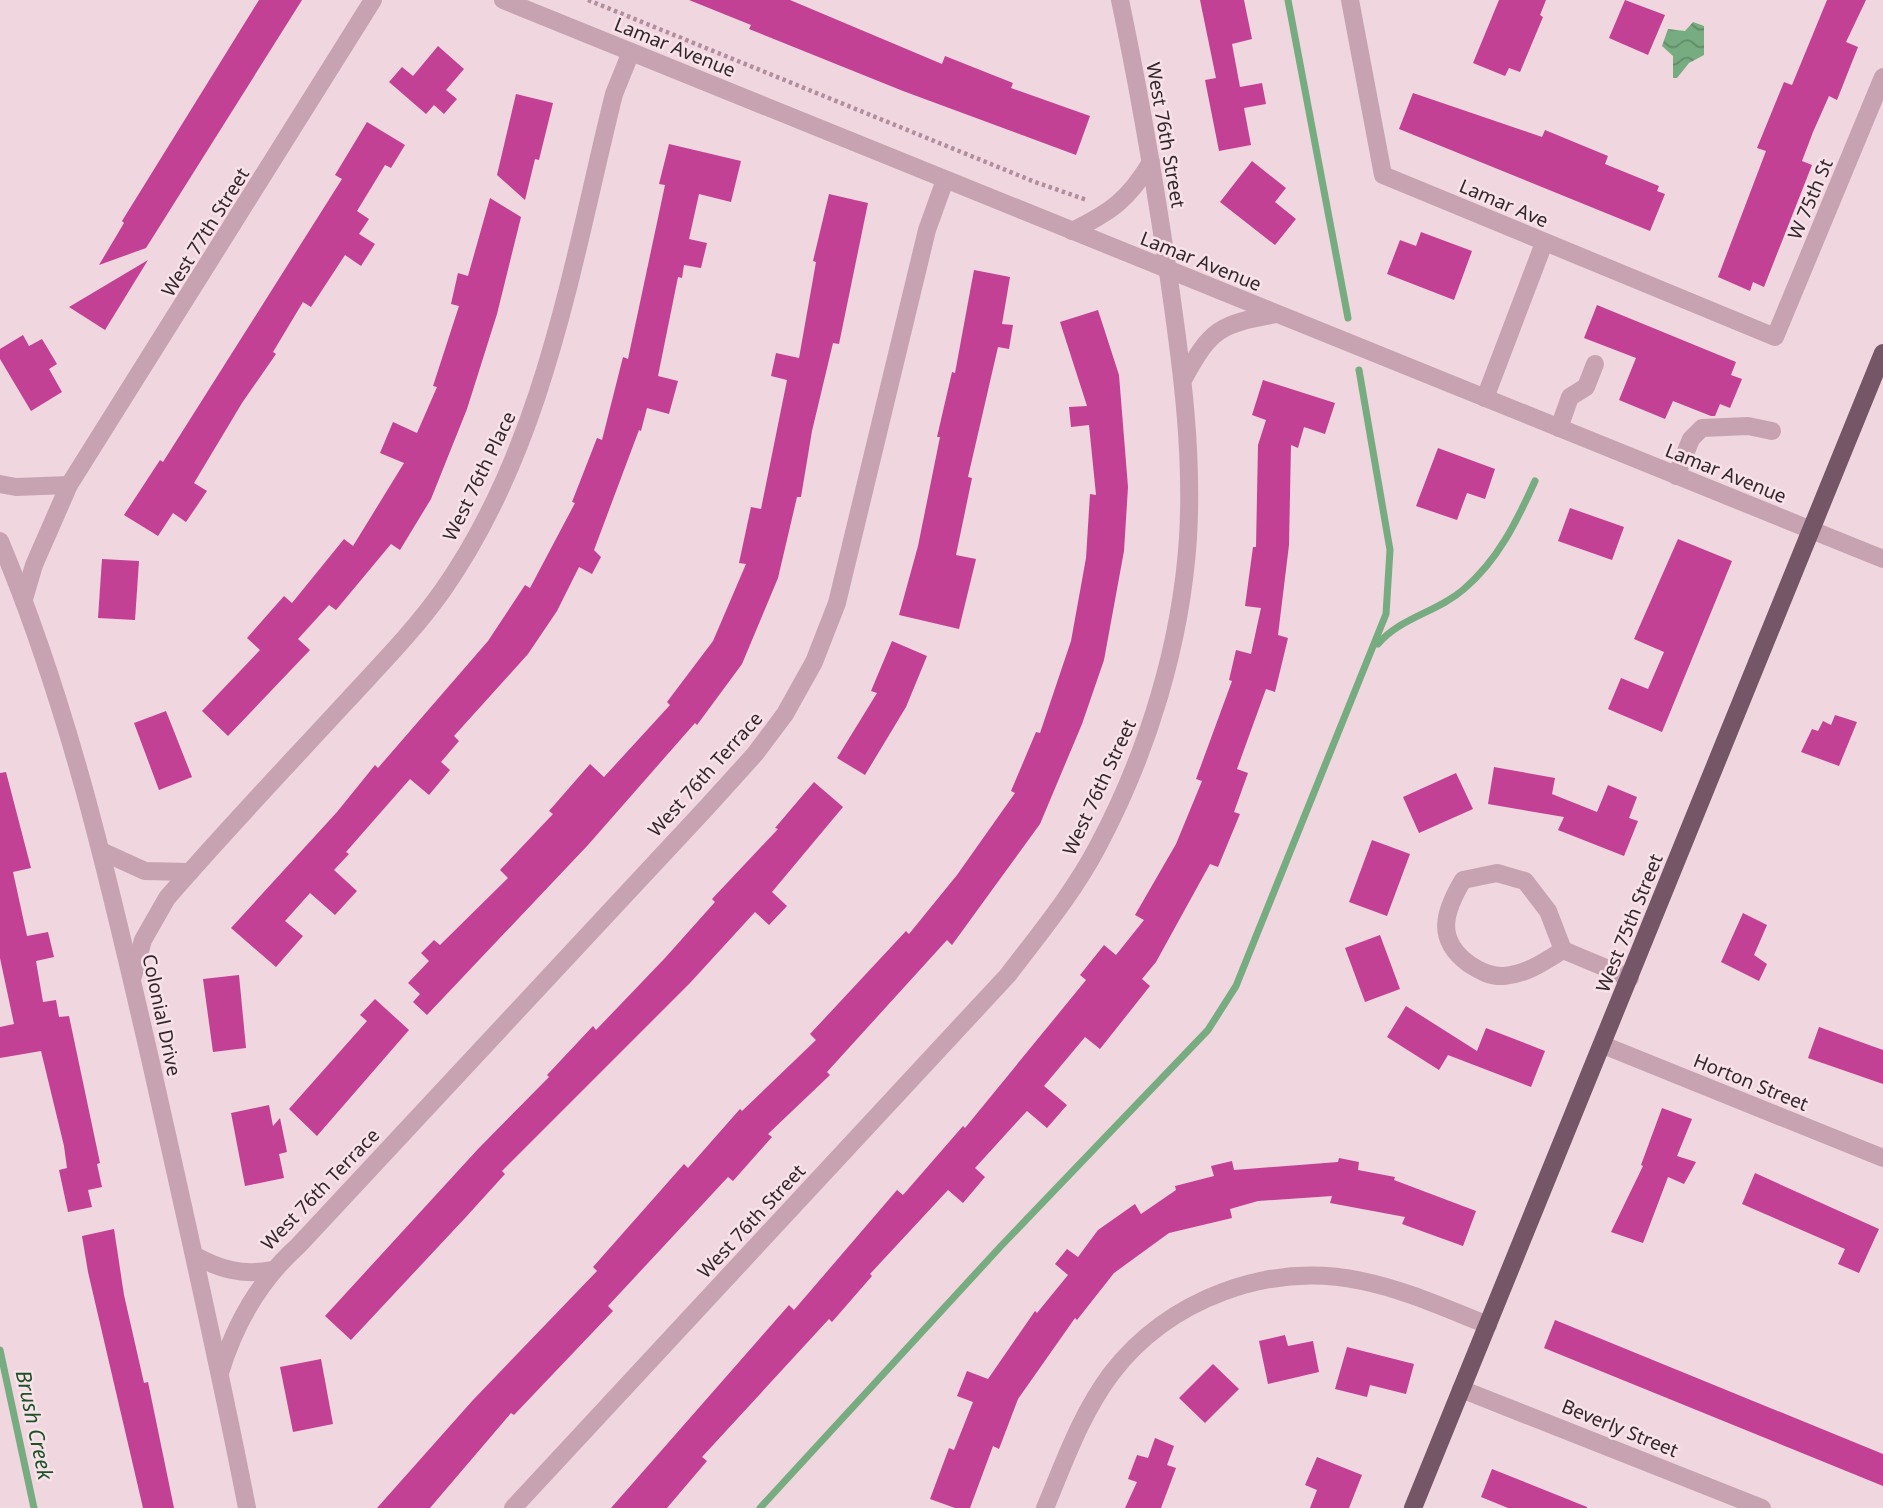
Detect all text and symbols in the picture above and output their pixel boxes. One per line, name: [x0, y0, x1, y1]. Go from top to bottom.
street label: Lamar Avenue: [611, 11, 739, 83]
street label: West 76th Street: [1140, 60, 1192, 210]
street label: W 75th St: [1781, 155, 1839, 243]
street label: West 77th Street: [155, 163, 255, 301]
street label: Lamar Ave: [1455, 173, 1553, 233]
street label: Lamar Avenue: [1137, 225, 1265, 297]
street label: West 76th Place: [436, 407, 522, 545]
street label: Lamar Avenue: [1662, 437, 1790, 509]
street label: West 76th Terrace: [642, 706, 768, 842]
street label: West 76th Street: [1056, 715, 1142, 859]
street label: West 75th Street: [1589, 850, 1669, 996]
street label: Colonial Drive: [136, 952, 188, 1078]
street label: Horton Street: [1690, 1047, 1812, 1117]
street label: West 76th Terrace: [255, 1122, 385, 1256]
street label: West 76th Street: [691, 1158, 811, 1284]
water label: Brush Creek: [10, 1367, 61, 1484]
street label: Beverly Street: [1558, 1393, 1682, 1463]

